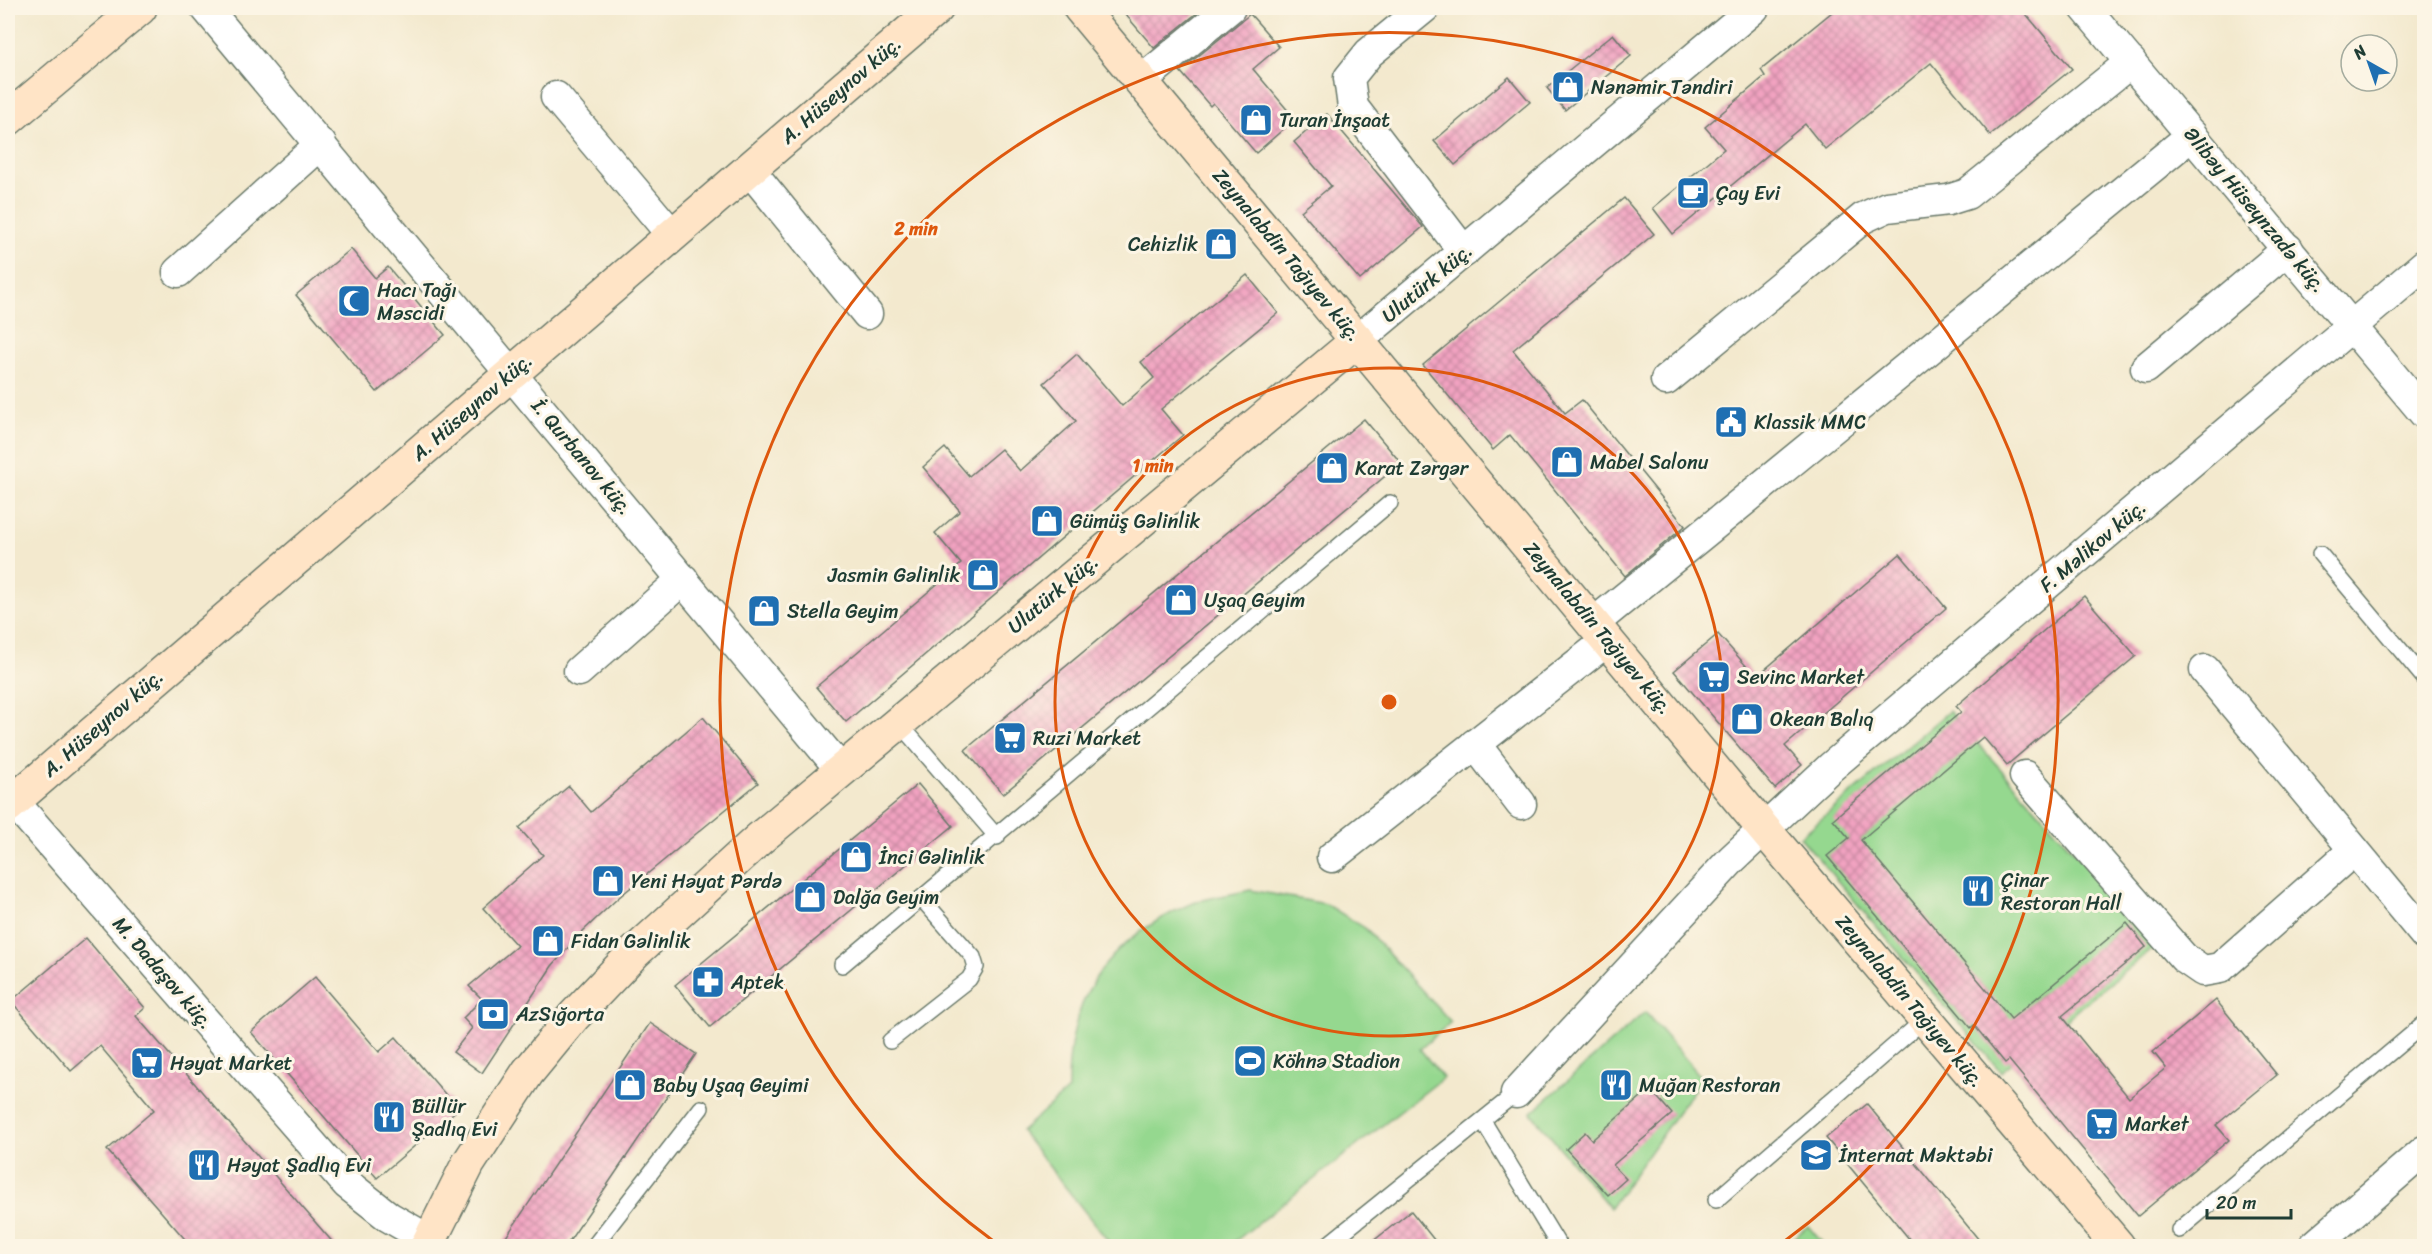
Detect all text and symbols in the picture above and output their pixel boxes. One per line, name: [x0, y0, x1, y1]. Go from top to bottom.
street label: A. Hüseynov küç.: [771, 27, 910, 154]
north arrow: [2339, 33, 2399, 93]
text: N: [2345, 37, 2374, 67]
shop icon: Nənəmir Təndiri: [1550, 69, 1586, 105]
place label: Nənəmir Təndiri: [1591, 70, 1734, 105]
shop icon: Turan İnşaat: [1238, 102, 1274, 138]
place label: Turan İnşaat: [1279, 103, 1390, 138]
street label: Əlibəy Hüseynzadə küç.: [2175, 119, 2335, 301]
street label: Zeynalabdin Tağıyev küç.: [1203, 160, 1371, 350]
cafe icon: Çay Evi: [1675, 175, 1711, 211]
place label: Çay Evi: [1716, 176, 1782, 211]
text: 2 min: [893, 213, 938, 245]
shop icon: Cehizlik: [1203, 226, 1239, 262]
place label: Cehizlik: [1128, 227, 1198, 262]
street label: Ulutürk küç.: [1373, 234, 1481, 332]
place label: Hacı Tağı Məscidi: [377, 273, 457, 331]
mosque icon: Hacı Tağı Məscidi: [336, 283, 372, 319]
street label: A. Hüseynov küç.: [402, 344, 541, 471]
street label: İ. Qurbanov küç.: [522, 390, 642, 524]
public building icon: Klassik MMC: [1713, 404, 1749, 440]
place label: Klassik MMC: [1754, 405, 1866, 440]
shop icon: Mabel Salonu: [1549, 444, 1585, 480]
place label: Mabel Salonu: [1590, 445, 1709, 480]
text: 1 min: [1133, 450, 1174, 482]
shop icon: Karat Zərgər: [1314, 450, 1350, 486]
place label: Karat Zərgər: [1355, 451, 1470, 486]
street label: F. Məlikov küç.: [2031, 490, 2155, 602]
shop icon: Gümüş Gəlinlik: [1029, 503, 1065, 539]
place label: Gümüş Gəlinlik: [1070, 504, 1201, 539]
street label: Zeynalabdin Tağıyev küç.: [1514, 533, 1682, 723]
street label: Ulutürk küç.: [999, 545, 1107, 643]
shop icon: Jasmin Gəlinlik: [965, 557, 1001, 593]
place label: Jasmin Gəlinlik: [827, 558, 960, 593]
shop icon: Uşaq Geyim: [1163, 582, 1199, 618]
place label: Uşaq Geyim: [1204, 583, 1305, 618]
shop icon: Stella Geyim: [746, 593, 782, 629]
place label: Stella Geyim: [787, 594, 899, 629]
supermarket icon: Sevinc Market: [1696, 659, 1732, 695]
street label: A. Hüseynov küç.: [33, 660, 172, 787]
place label: Sevinc Market: [1737, 660, 1865, 695]
centre of rings: [1379, 692, 1399, 712]
shop icon: Okean Balıq: [1729, 701, 1765, 737]
place label: Okean Balıq: [1770, 702, 1874, 737]
supermarket icon: Ruzi Market: [992, 720, 1028, 756]
place label: Ruzi Market: [1033, 721, 1141, 756]
shop icon: İnci Gəlinlik: [838, 839, 874, 875]
place label: İnci Gəlinlik: [878, 840, 985, 875]
shop icon: Yeni Həyat Pərdə: [590, 863, 626, 899]
place label: Çinar Restoran Hall: [2001, 863, 2122, 921]
place label: Yeni Həyat Pərdə: [631, 864, 782, 899]
restaurant icon: Çinar Restoran Hall: [1960, 873, 1996, 909]
shop icon: Dalğa Geyim: [792, 879, 828, 915]
place label: Dalğa Geyim: [833, 880, 939, 915]
street label: Zeynalabdin Tağıyev küç.: [1826, 906, 1994, 1096]
street label: M. Dadaşov küç.: [104, 908, 222, 1038]
shop icon: Fidan Gəlinlik: [530, 923, 566, 959]
place label: Fidan Gəlinlik: [571, 924, 691, 959]
pharmacy icon: Aptek: [690, 964, 726, 1000]
place label: Aptek: [730, 965, 784, 1000]
bank icon: AzSığorta: [475, 996, 511, 1032]
place label: AzSığorta: [515, 997, 605, 1032]
sports icon: Köhnə Stadion: [1232, 1043, 1268, 1079]
place label: Köhnə Stadion: [1273, 1044, 1400, 1079]
supermarket icon: Həyat Market: [129, 1045, 165, 1081]
place label: Həyat Market: [170, 1046, 293, 1081]
shop icon: Baby Uşaq Geyimi: [612, 1067, 648, 1103]
restaurant icon: Muğan Restoran: [1598, 1067, 1634, 1103]
place label: Baby Uşaq Geyimi: [653, 1068, 810, 1103]
place label: Muğan Restoran: [1639, 1068, 1781, 1103]
place label: Büllür Şadlıq Evi: [412, 1089, 499, 1147]
restaurant icon: Büllür Şadlıq Evi: [371, 1099, 407, 1135]
supermarket icon: Market: [2084, 1106, 2120, 1142]
place label: Market: [2125, 1107, 2189, 1142]
school or university icon: İnternat Məktəbi: [1798, 1137, 1834, 1173]
place label: İnternat Məktəbi: [1838, 1138, 1994, 1173]
restaurant icon: Həyat Şadlıq Evi: [186, 1147, 222, 1183]
place label: Həyat Şadlıq Evi: [227, 1148, 372, 1183]
scale bar: [2207, 1182, 2291, 1220]
text: 20 m: [2216, 1187, 2256, 1219]

